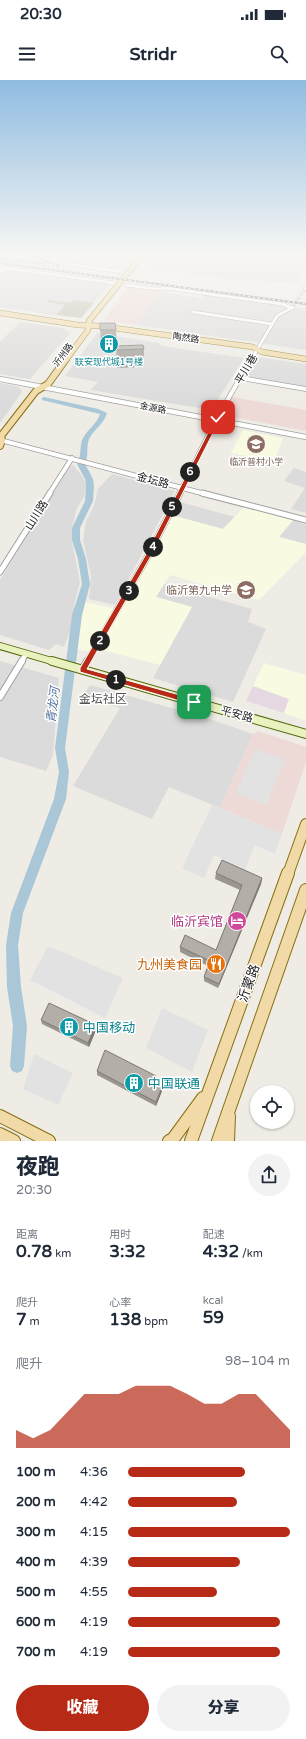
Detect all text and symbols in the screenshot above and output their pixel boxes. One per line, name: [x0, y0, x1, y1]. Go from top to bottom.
text: 20:30: [20, 5, 62, 23]
icon: menu: [16, 43, 38, 65]
text: Stridr: [129, 43, 177, 65]
icon: search: [268, 43, 290, 65]
street label: 陶然路: [172, 330, 200, 346]
building icon: 联安现代城1号楼: [98, 333, 120, 355]
street label: 沂州路: [50, 341, 76, 369]
street label: 平川巷: [232, 352, 260, 387]
place label: 联安现代城1号楼: [75, 356, 143, 368]
pin: [201, 400, 235, 434]
street label: 金源路: [139, 401, 167, 416]
icon: check: [207, 406, 229, 428]
school or university icon: 临沂普村小学: [245, 433, 267, 455]
place label: 临沂普村小学: [229, 456, 283, 468]
pin: 6: [180, 462, 200, 482]
text: 6: [187, 465, 193, 478]
street label: 金坛路: [135, 470, 170, 491]
pin: 5: [162, 497, 182, 517]
street label: 山川路: [22, 498, 51, 533]
text: 5: [169, 500, 175, 513]
pin: 4: [143, 537, 163, 557]
text: 4: [150, 540, 156, 553]
school or university icon: 临沂第九中学: [235, 579, 257, 601]
pin: 3: [119, 581, 139, 601]
text: 3: [126, 584, 132, 597]
place label: 临沂第九中学: [166, 584, 232, 597]
pin: 2: [90, 631, 110, 651]
text: 2: [97, 634, 103, 647]
pin: 1: [106, 670, 126, 690]
text: 1: [113, 673, 119, 686]
water label: 青龙河: [44, 684, 62, 724]
pin: [177, 685, 211, 719]
icon: arrive: [183, 691, 205, 713]
district label: 金坛社区: [79, 692, 127, 706]
street label: 平安路: [219, 704, 255, 725]
hotel icon: 临沂宾馆: [226, 910, 248, 932]
place label: 临沂宾馆: [171, 914, 223, 930]
restaurant icon: 九州美食园: [205, 953, 227, 975]
place label: 九州美食园: [137, 957, 202, 973]
street label: 沂蒙路: [235, 962, 263, 1004]
building icon: 中国移动: [58, 1016, 80, 1038]
place label: 中国移动: [83, 1020, 135, 1036]
building icon: 中国联通: [123, 1072, 145, 1094]
place label: 中国联通: [148, 1076, 200, 1092]
map controls: [250, 1085, 294, 1129]
button: locate: [250, 1085, 294, 1129]
text: 夜跑: [16, 1154, 60, 1180]
button: share: [248, 1154, 290, 1196]
text: 20:30: [16, 1182, 52, 1198]
text: 距离: [16, 1228, 38, 1241]
text: 用时: [109, 1228, 131, 1241]
text: 配速: [203, 1228, 225, 1241]
text: 0.78: [16, 1241, 52, 1262]
text: 3:32: [109, 1241, 146, 1262]
text: 4:32: [203, 1241, 239, 1262]
text: km: [52, 1247, 71, 1260]
text: /km: [239, 1247, 263, 1260]
text: kcal: [203, 1294, 223, 1307]
text: 爬升: [16, 1296, 38, 1309]
text: 心率: [109, 1296, 131, 1309]
text: 59: [203, 1307, 224, 1328]
text: 7: [16, 1309, 27, 1330]
text: 138: [109, 1309, 141, 1330]
text: m: [27, 1315, 40, 1328]
text: bpm: [141, 1315, 168, 1328]
text: 98–104 m: [225, 1353, 290, 1369]
text: 爬升: [16, 1356, 42, 1372]
text: 100 m: [16, 1464, 56, 1480]
text: 4:36: [80, 1464, 108, 1480]
text: 200 m: [16, 1494, 56, 1510]
text: 4:42: [80, 1494, 108, 1510]
text: 300 m: [16, 1524, 56, 1540]
text: 4:15: [80, 1524, 108, 1540]
text: 400 m: [16, 1554, 56, 1570]
text: 4:39: [80, 1554, 108, 1570]
text: 500 m: [16, 1584, 56, 1600]
text: 4:55: [80, 1584, 108, 1600]
text: 600 m: [16, 1614, 56, 1630]
text: 4:19: [80, 1614, 108, 1630]
text: 700 m: [16, 1644, 56, 1660]
text: 4:19: [80, 1644, 108, 1660]
button: 收藏: [16, 1685, 149, 1731]
button: 分享: [157, 1685, 290, 1731]

